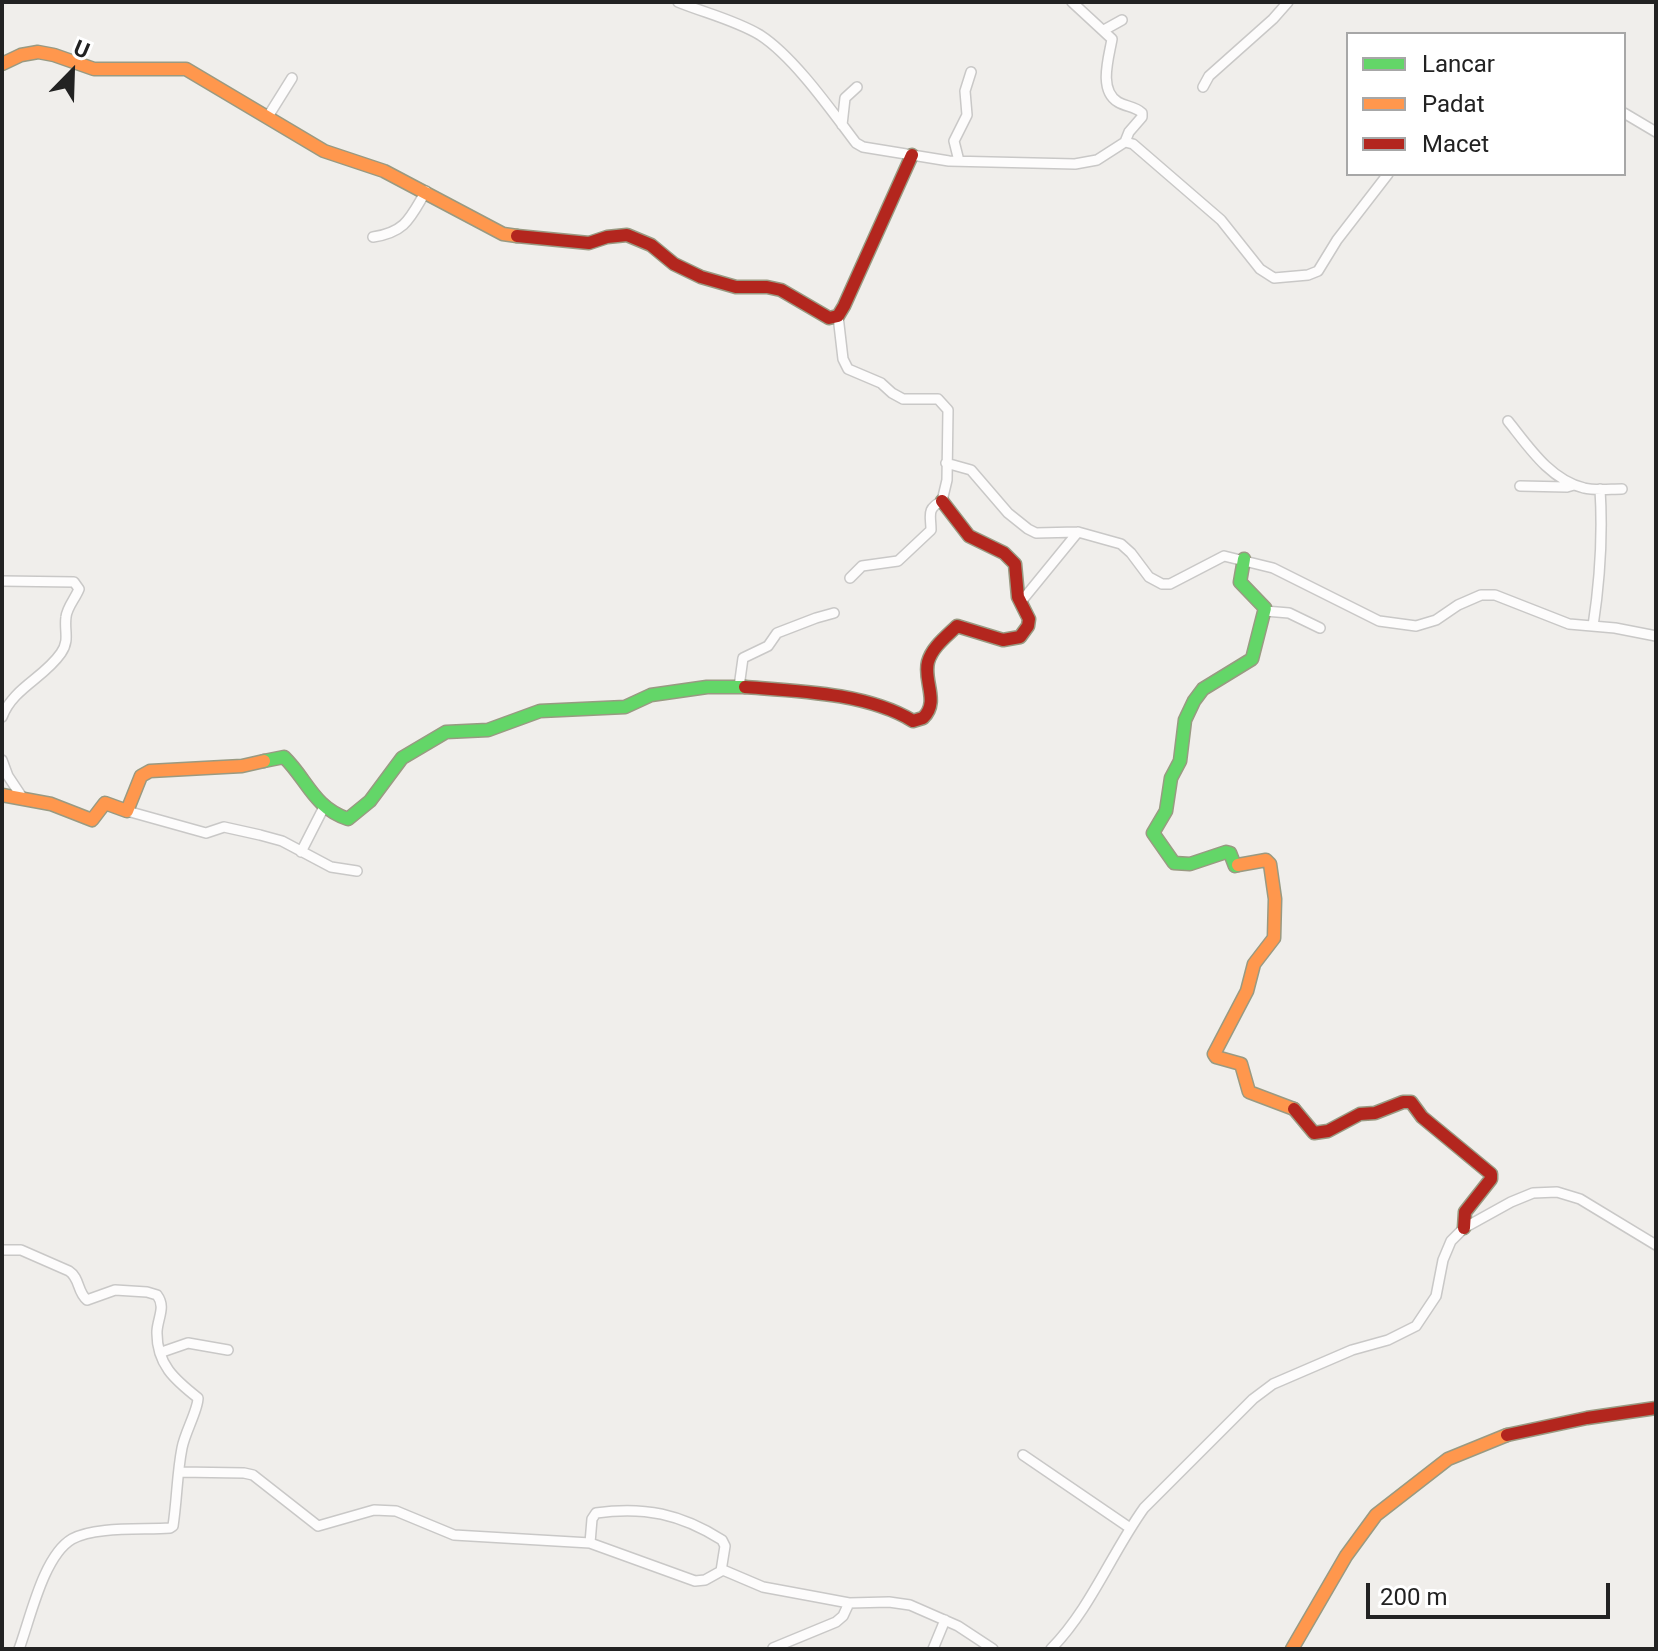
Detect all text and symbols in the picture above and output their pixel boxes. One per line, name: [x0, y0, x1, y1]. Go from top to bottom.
north arrow: [32, 32, 112, 112]
legend: [1346, 32, 1626, 176]
text: U: [70, 35, 93, 64]
text: Lancar: [1422, 50, 1495, 78]
text: Padat: [1422, 90, 1485, 118]
text: Macet: [1422, 130, 1489, 158]
scale bar: [1370, 1567, 1614, 1617]
text: 200 m: [1380, 1583, 1447, 1611]

